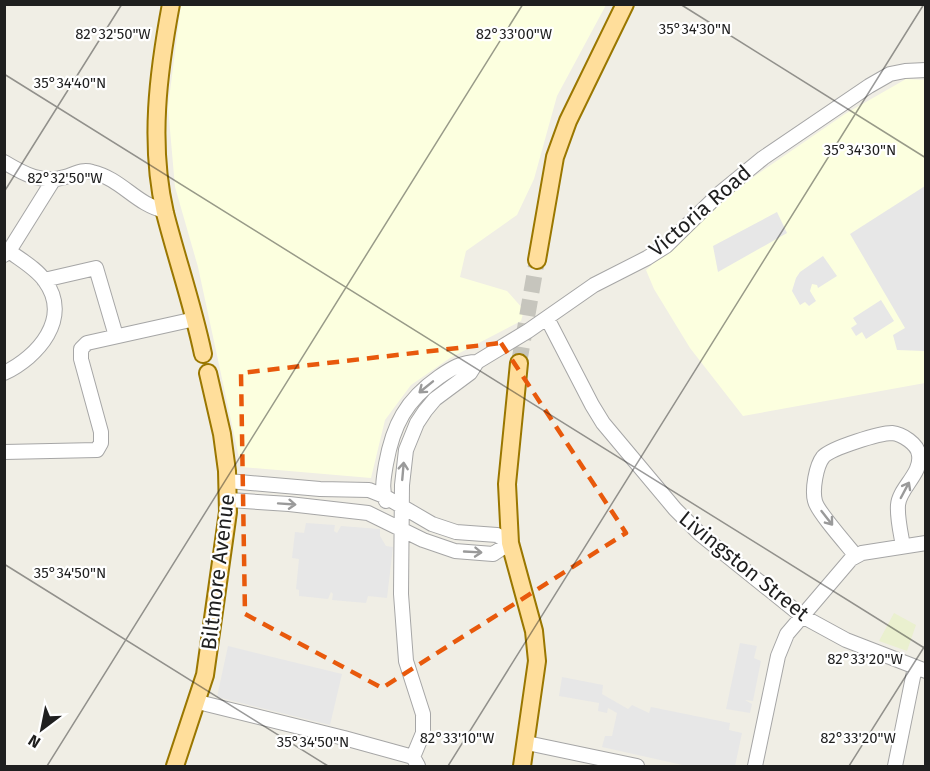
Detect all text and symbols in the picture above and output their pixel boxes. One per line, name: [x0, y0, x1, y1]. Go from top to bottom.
text: 35°34'30"N: [659, 20, 731, 38]
text: 82°32'50"W: [75, 25, 151, 43]
text: 82°33'00"W: [476, 25, 553, 43]
text: 35°34'40"N: [34, 74, 106, 92]
text: 35°34'30"N: [824, 141, 896, 159]
street label: Victoria Road: [644, 160, 756, 262]
text: 82°32'50"W: [27, 169, 103, 187]
one-way arrow: [419, 380, 434, 394]
one-way arrow: [398, 461, 409, 481]
one-way arrow: [899, 482, 911, 499]
street label: Biltmore Avenue: [196, 493, 240, 651]
one-way arrow: [276, 499, 296, 510]
street label: Livingston Street: [674, 506, 815, 627]
one-way arrow: [820, 510, 833, 526]
one-way arrow: [463, 547, 482, 558]
text: 35°34'50"N: [34, 564, 106, 582]
text: 82°33'20"W: [827, 650, 903, 668]
north arrow: [12, 699, 72, 759]
text: 82°33'10"W: [420, 729, 495, 747]
text: 82°33'20"W: [820, 729, 896, 747]
text: N: [25, 730, 44, 752]
text: 35°34'50"N: [277, 733, 349, 751]

